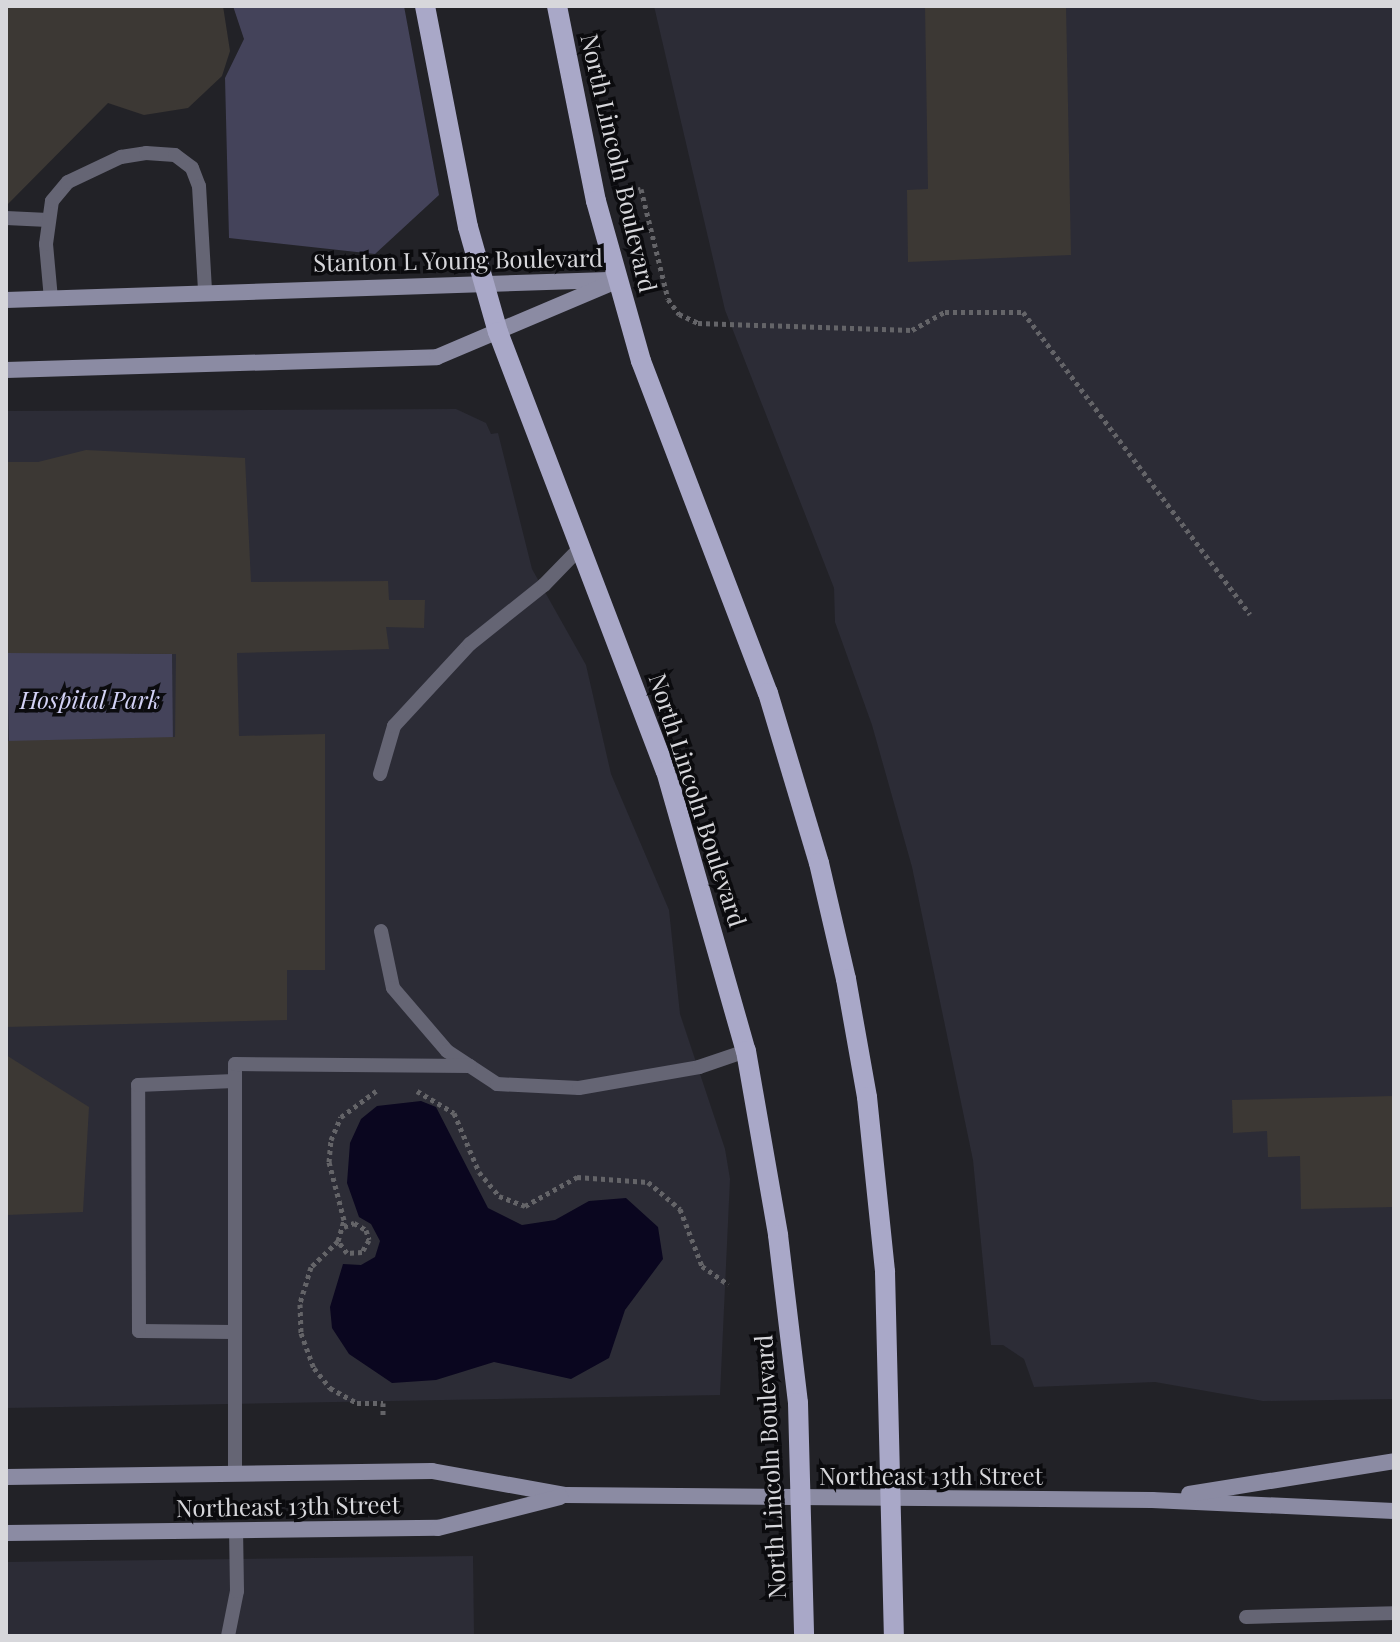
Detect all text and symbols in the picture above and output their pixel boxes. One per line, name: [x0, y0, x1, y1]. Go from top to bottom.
street label: North Lincoln Boulevard: [575, 31, 663, 295]
street label: Stanton L Young Boulevard: [312, 243, 604, 277]
street label: North Lincoln Boulevard: [643, 670, 753, 930]
park label: Hospital Park: [19, 686, 161, 714]
street label: North Lincoln Boulevard: [749, 1334, 791, 1600]
street label: Northeast 13th Street: [819, 1462, 1043, 1490]
street label: Northeast 13th Street: [175, 1490, 401, 1522]

